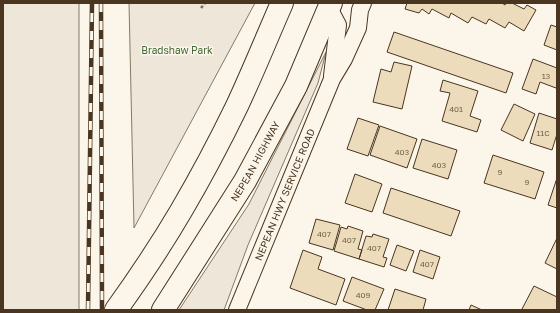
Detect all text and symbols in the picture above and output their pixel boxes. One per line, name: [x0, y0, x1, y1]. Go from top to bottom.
park label: Bradshaw Park: [141, 44, 213, 56]
house number: 13: [542, 71, 551, 81]
house number: 401: [449, 104, 463, 114]
street label: NEPEAN HIGHWAY: [228, 119, 282, 203]
street label: NEPEAN HWY SERVICE ROAD: [252, 127, 317, 262]
house number: 11C: [536, 128, 550, 138]
house number: 403: [395, 147, 410, 157]
house number: 403: [432, 160, 447, 170]
house number: 9: [498, 167, 503, 177]
house number: 9: [525, 177, 530, 187]
house number: 407: [317, 229, 331, 239]
house number: 407: [342, 235, 356, 245]
house number: 407: [367, 243, 381, 253]
house number: 407: [420, 259, 434, 269]
house number: 409: [356, 290, 370, 300]

